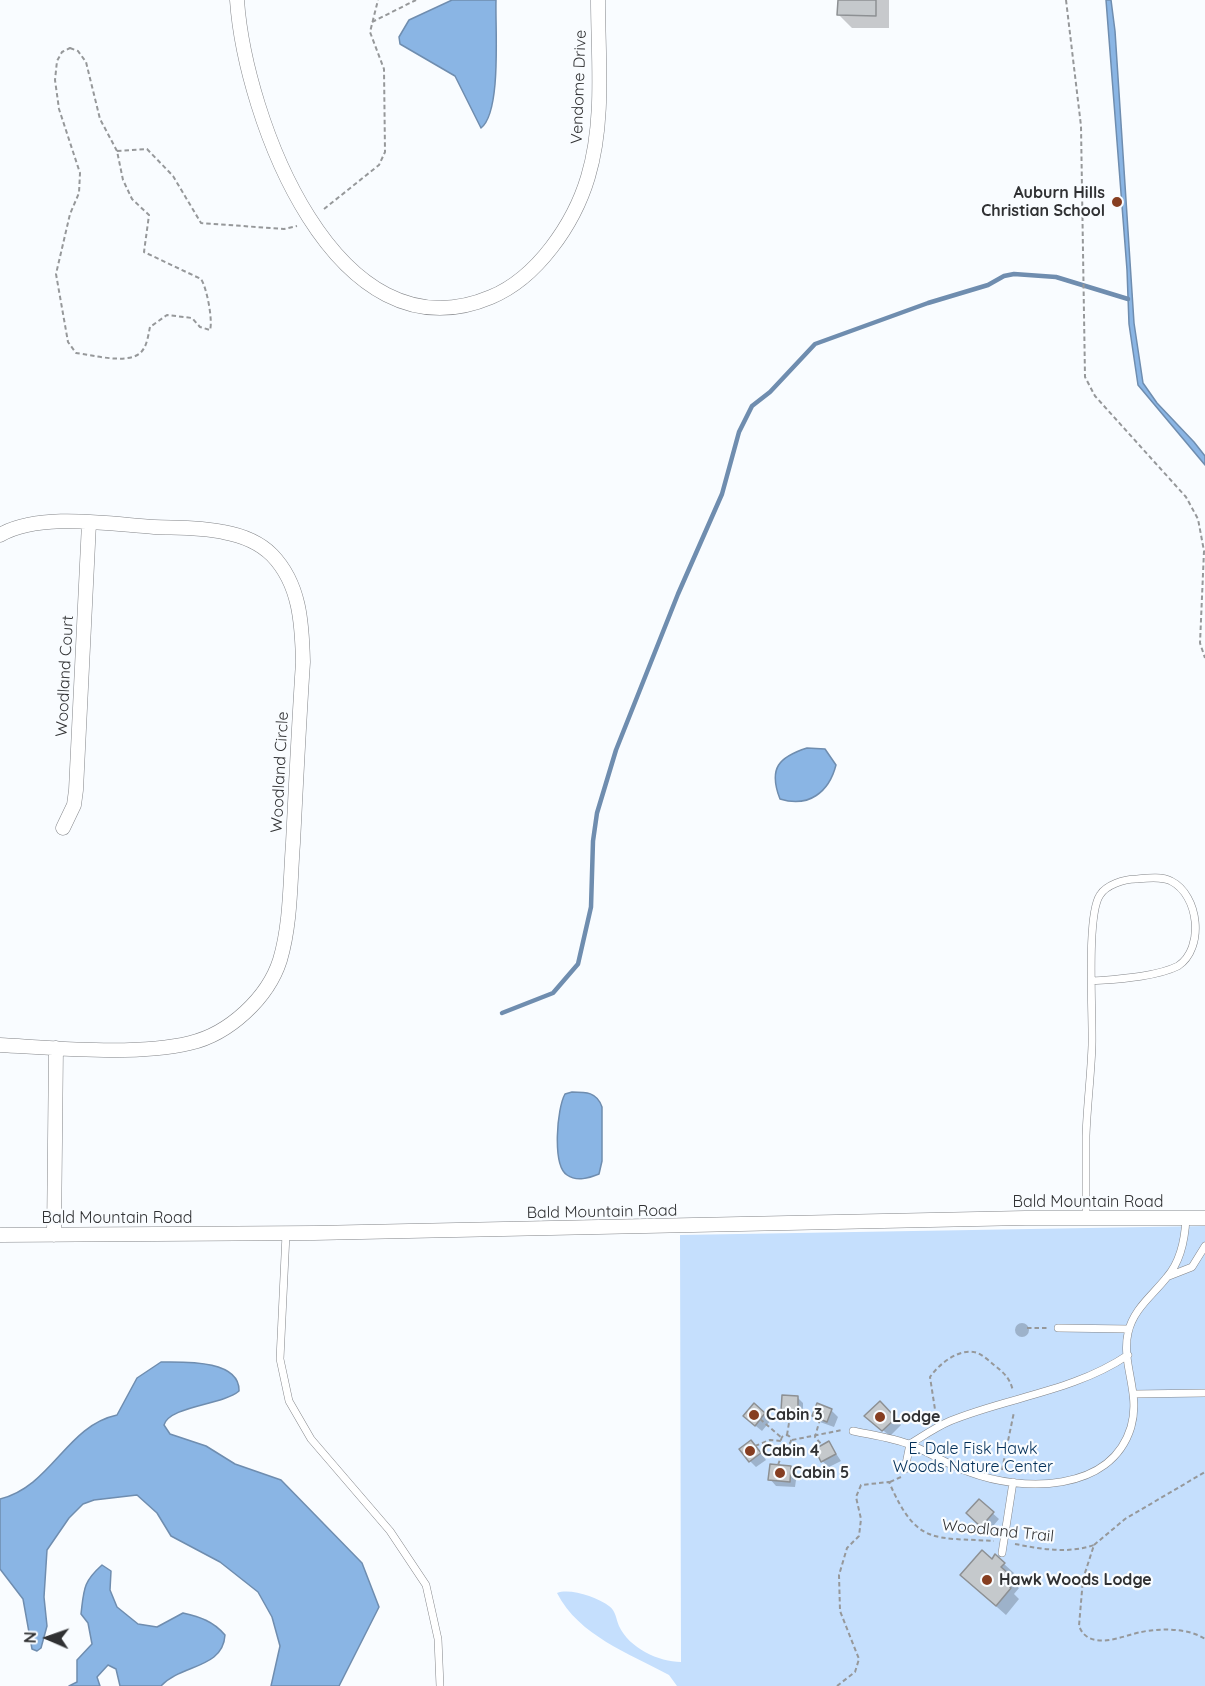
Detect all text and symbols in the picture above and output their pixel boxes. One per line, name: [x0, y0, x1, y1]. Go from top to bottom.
street label: Vendome Drive: [567, 29, 591, 145]
place label: Auburn Hills Christian School: [981, 183, 1105, 221]
marker: Auburn Hills Christian School: [1110, 195, 1124, 209]
street label: Woodland Court: [52, 615, 78, 737]
street label: Woodland Circle: [267, 711, 293, 833]
street label: Bald Mountain Road: [1013, 1192, 1163, 1212]
street label: Bald Mountain Road: [526, 1201, 678, 1223]
street label: Bald Mountain Road: [42, 1208, 192, 1228]
place label: Cabin 3: [766, 1405, 823, 1425]
place label: Lodge: [892, 1407, 940, 1427]
marker: Cabin 3: [747, 1408, 761, 1422]
marker: Lodge: [873, 1410, 887, 1424]
park label: E. Dale Fisk Hawk Woods Nature Center: [893, 1439, 1053, 1477]
place label: Cabin 4: [762, 1441, 819, 1461]
marker: Cabin 4: [743, 1444, 757, 1458]
place label: Cabin 5: [792, 1463, 849, 1483]
marker: Cabin 5: [773, 1466, 787, 1480]
street label: Woodland Trail: [941, 1516, 1055, 1546]
place label: Hawk Woods Lodge: [999, 1570, 1152, 1590]
marker: Hawk Woods Lodge: [980, 1573, 994, 1587]
north arrow: [18, 1608, 78, 1668]
text: N: [20, 1631, 40, 1644]

